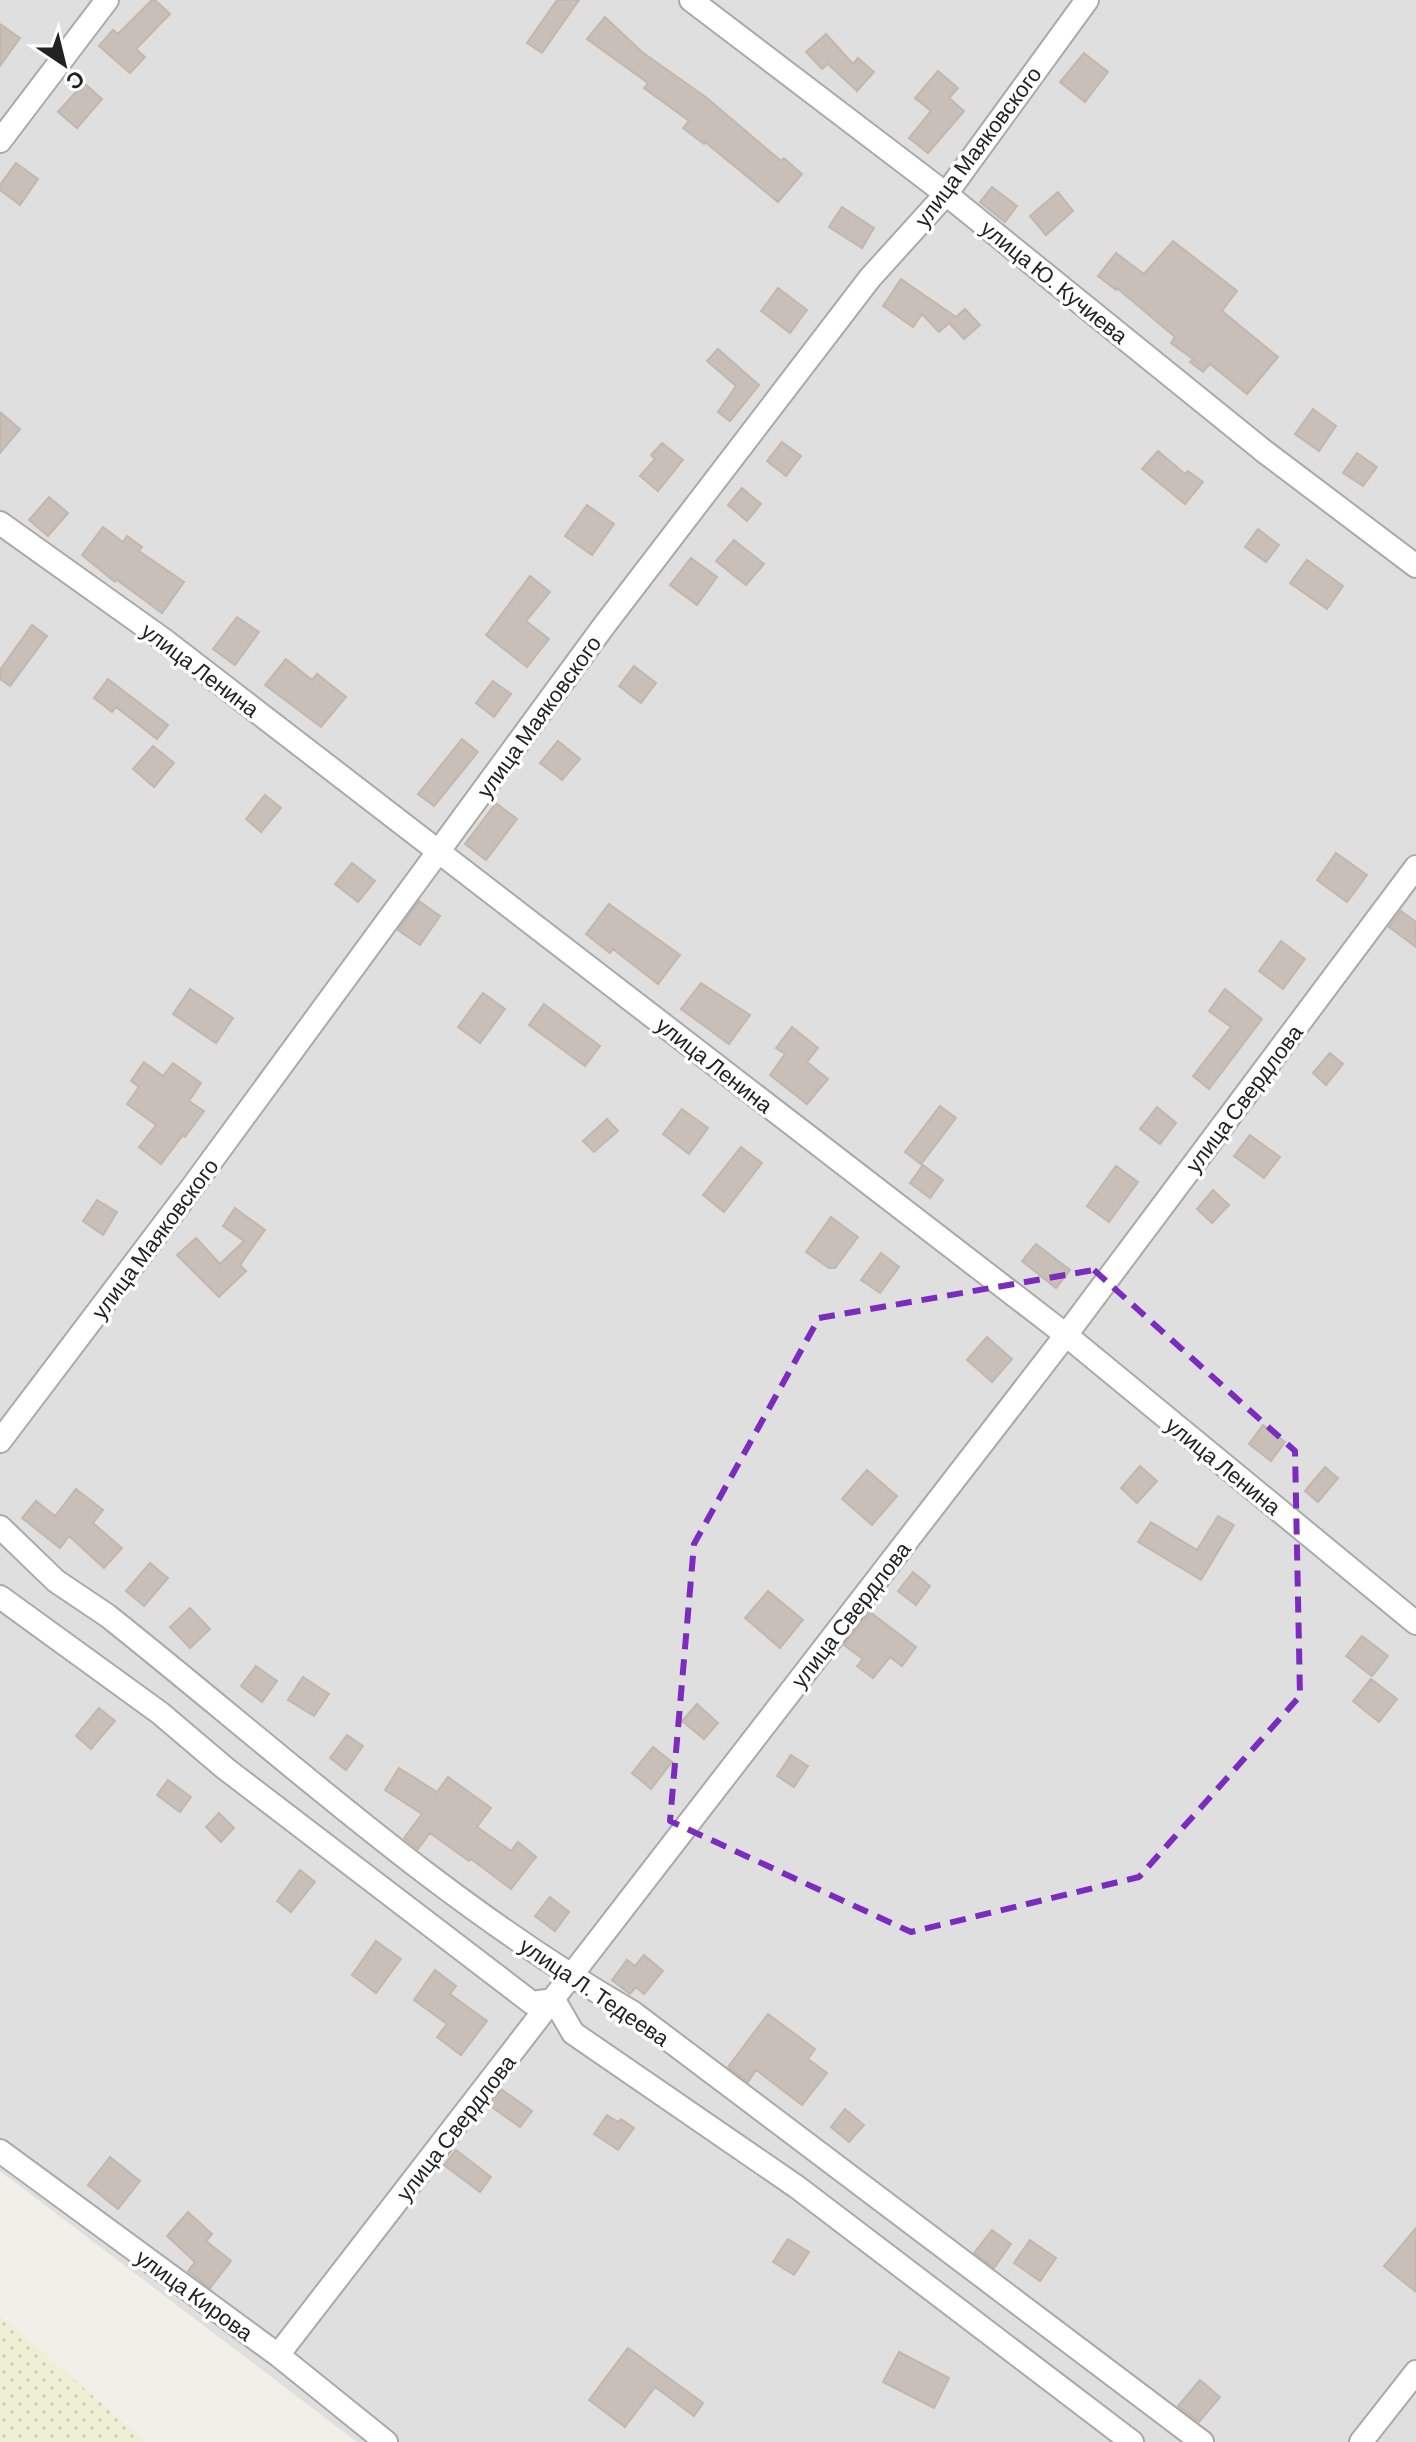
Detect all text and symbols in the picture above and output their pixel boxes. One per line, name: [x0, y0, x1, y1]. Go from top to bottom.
north arrow: [24, 24, 104, 104]
street label: улица Маяковского: [908, 61, 1047, 232]
text: С: [62, 66, 90, 96]
street label: улица Ю. Кучиева: [976, 214, 1134, 349]
street label: улица Ленина: [137, 616, 265, 723]
street label: улица Маяковского: [470, 630, 606, 803]
street label: улица Ленина: [651, 1011, 779, 1119]
street label: улица Свердлова: [1179, 1018, 1308, 1178]
street label: улица Маяковского: [85, 1153, 224, 1324]
street label: улица Ленина: [1161, 1411, 1287, 1521]
street label: улица Свердлова: [785, 1535, 916, 1693]
street label: улица Л. Тедеева: [515, 1931, 675, 2052]
street label: улица Свердлова: [390, 2048, 521, 2206]
street label: улица Кирова: [131, 2243, 259, 2346]

